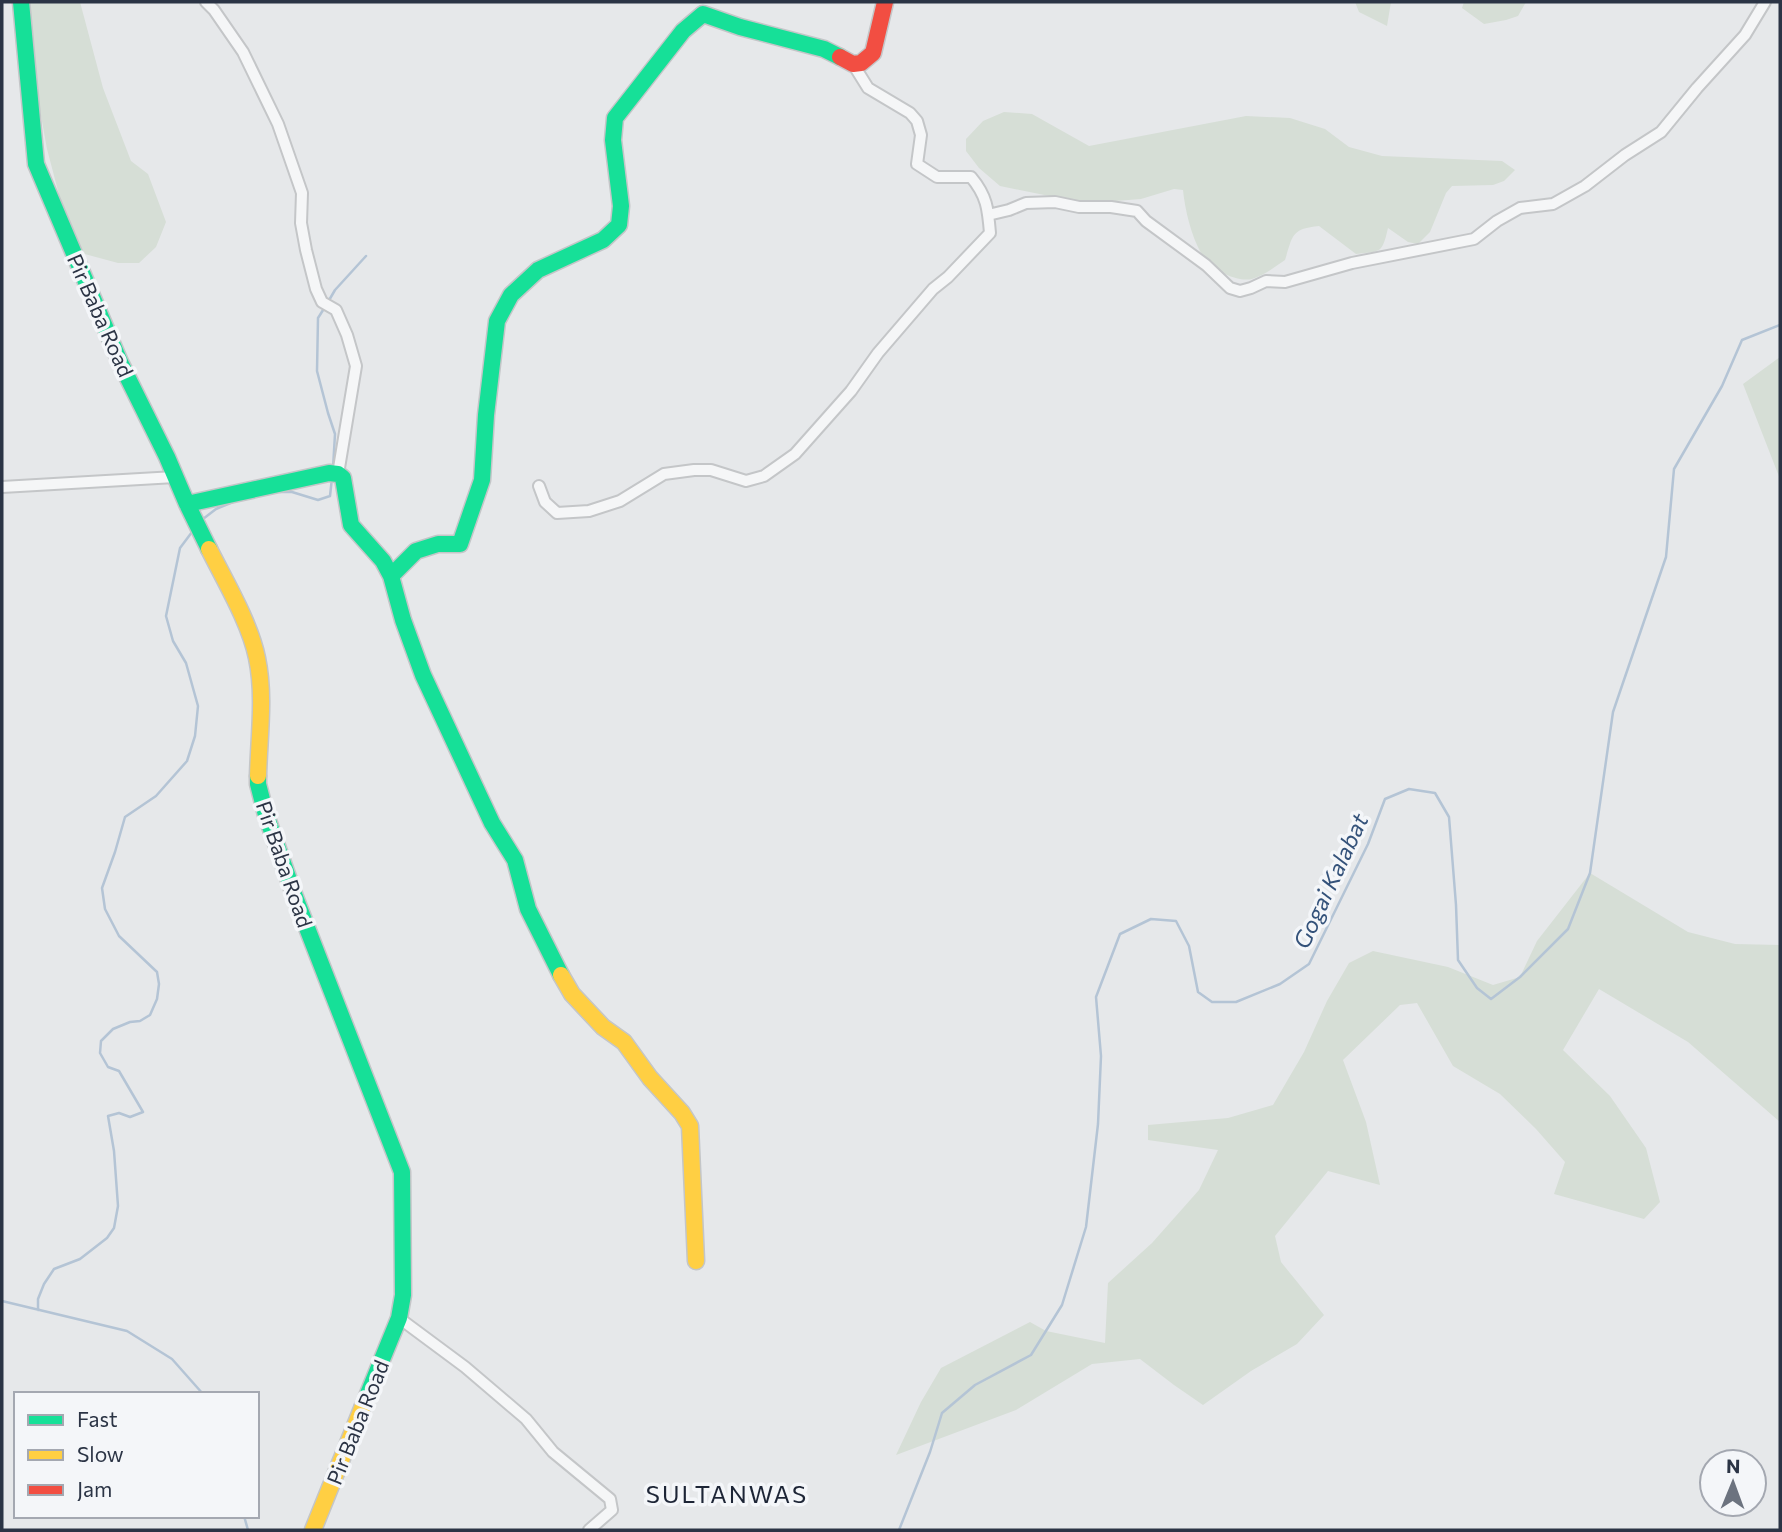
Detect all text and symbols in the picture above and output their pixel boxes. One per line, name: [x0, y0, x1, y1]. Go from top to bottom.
street label: Pir Baba Road: [63, 250, 139, 380]
street label: Pir Baba Road: [252, 798, 318, 930]
water label: Gogai Kalabat: [1287, 809, 1374, 953]
street label: Pir Baba Road: [321, 1356, 393, 1488]
legend: [14, 1392, 259, 1518]
text: Fast: [77, 1406, 118, 1431]
text: Slow: [77, 1441, 124, 1466]
north arrow: [1698, 1448, 1768, 1518]
text: N: [1726, 1454, 1741, 1477]
text: Jam: [77, 1476, 112, 1501]
district label: SULTANWAS: [646, 1479, 808, 1508]

